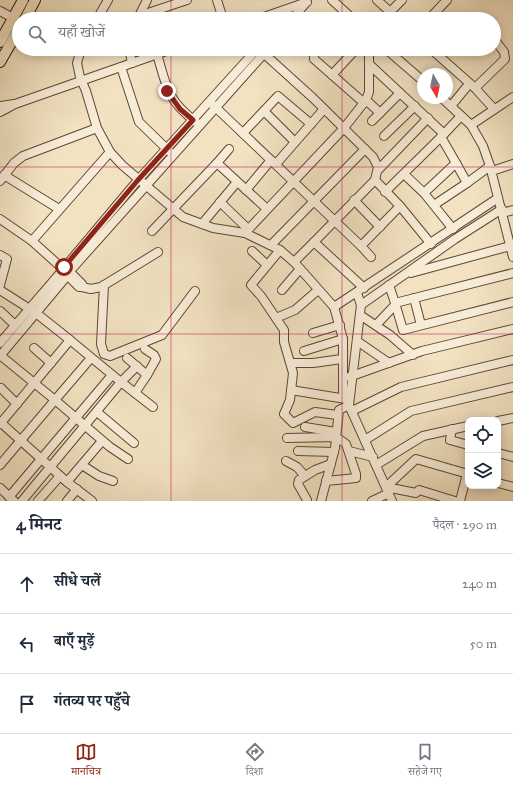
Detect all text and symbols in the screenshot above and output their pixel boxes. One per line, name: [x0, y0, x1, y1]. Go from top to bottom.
search box: [12, 12, 501, 56]
icon: search: [26, 23, 48, 45]
text: यहाँ खोजें: [58, 23, 105, 41]
north arrow: [417, 68, 453, 104]
route end: [158, 82, 176, 100]
route start: [55, 258, 73, 276]
map controls: [465, 417, 501, 489]
button: locate: [465, 417, 501, 453]
button: layers: [465, 453, 501, 489]
text: 4 मिनट: [16, 514, 61, 535]
text: पैदल · 290 m: [433, 517, 497, 533]
text: सीधे चलें: [54, 572, 101, 590]
icon: ahead: [16, 573, 38, 595]
text: 240 m: [462, 576, 497, 592]
text: बाएँ मुड़ें: [54, 632, 94, 650]
icon: left: [16, 633, 38, 655]
text: 50 m: [470, 636, 497, 652]
text: गंतव्य पर पहुँचे: [54, 692, 130, 710]
icon: arrive: [16, 693, 38, 715]
tab: मानचित्र: [71, 741, 101, 782]
tab: दिशा: [244, 741, 266, 782]
tab: सहेजे गए: [408, 741, 442, 782]

